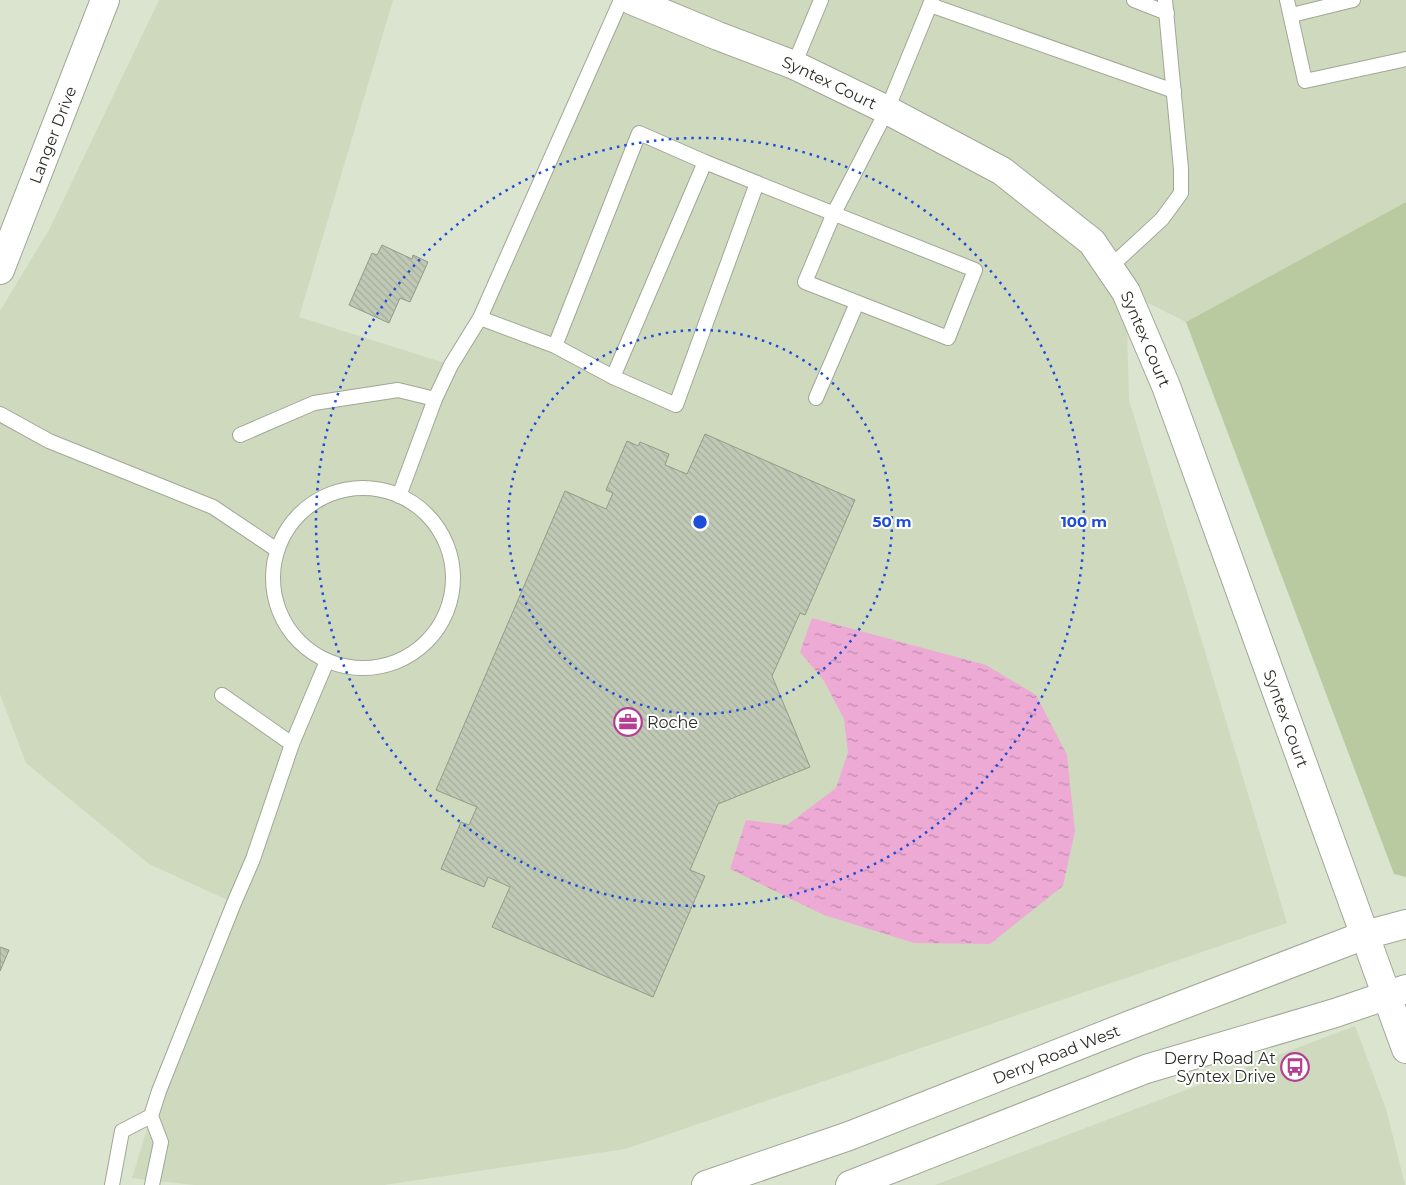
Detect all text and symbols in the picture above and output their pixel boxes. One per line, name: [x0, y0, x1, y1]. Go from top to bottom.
street label: Syntex Court: [779, 52, 880, 114]
street label: Langer Drive: [26, 84, 81, 186]
street label: Syntex Court: [1117, 288, 1175, 390]
text: 50 m: [872, 512, 912, 531]
text: 100 m: [1061, 512, 1107, 531]
centre of rings: [691, 513, 709, 531]
street label: Syntex Court: [1260, 667, 1313, 771]
office icon: Roche: [613, 707, 643, 737]
place label: Roche: [647, 713, 698, 732]
street label: Derry Road West: [990, 1021, 1123, 1088]
place label: Derry Road At Syntex Drive: [1164, 1049, 1277, 1086]
bus stop icon: Derry Road At Syntex Drive: [1280, 1052, 1310, 1082]

